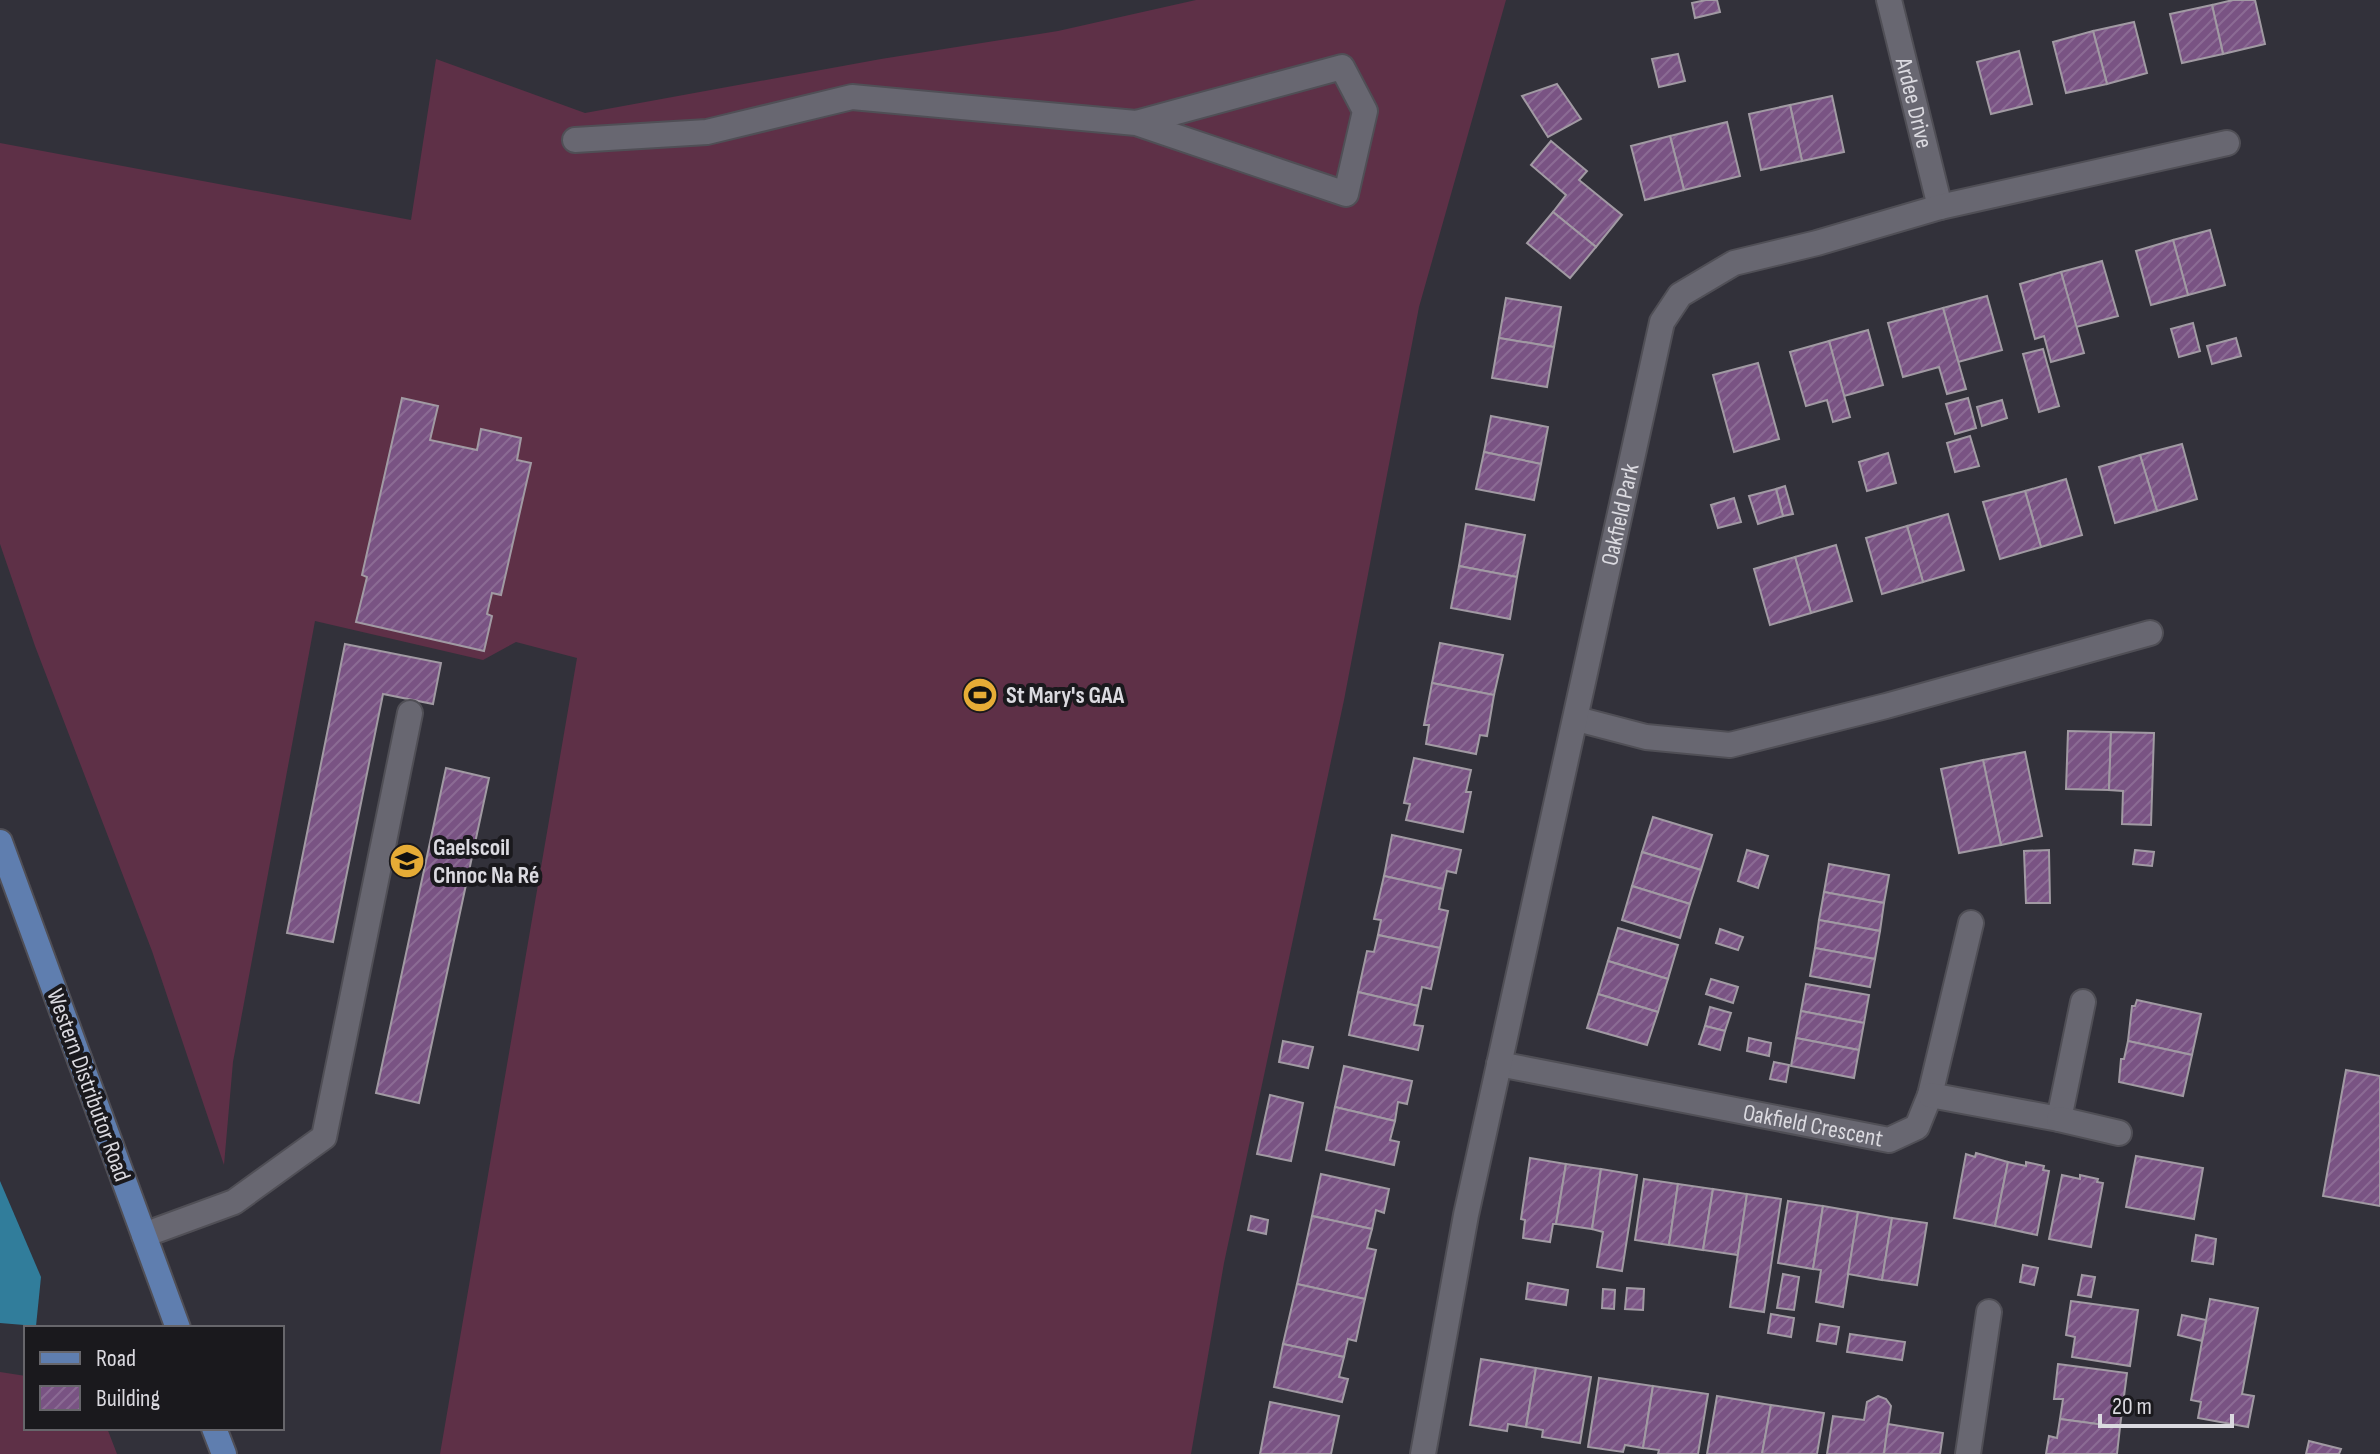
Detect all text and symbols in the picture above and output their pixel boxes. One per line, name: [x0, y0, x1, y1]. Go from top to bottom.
street label: Ardee Drive: [1889, 54, 1939, 151]
street label: Oakfield Park: [1595, 461, 1646, 568]
sports icon: St Mary's GAA: [961, 676, 999, 714]
place label: St Mary's GAA: [1006, 681, 1125, 710]
place label: Gaelscoil Chnoc Na Ré: [433, 833, 539, 890]
school or university icon: Gaelscoil Chnoc Na Ré: [388, 842, 426, 880]
street label: Western Distributor Road: [40, 985, 137, 1185]
street label: Oakfield Crescent: [1741, 1098, 1885, 1153]
legend: [24, 1326, 284, 1430]
text: Road: [96, 1344, 136, 1373]
scale bar: [2100, 1378, 2232, 1428]
text: Building: [96, 1384, 160, 1413]
text: 20 m: [2112, 1392, 2152, 1421]

